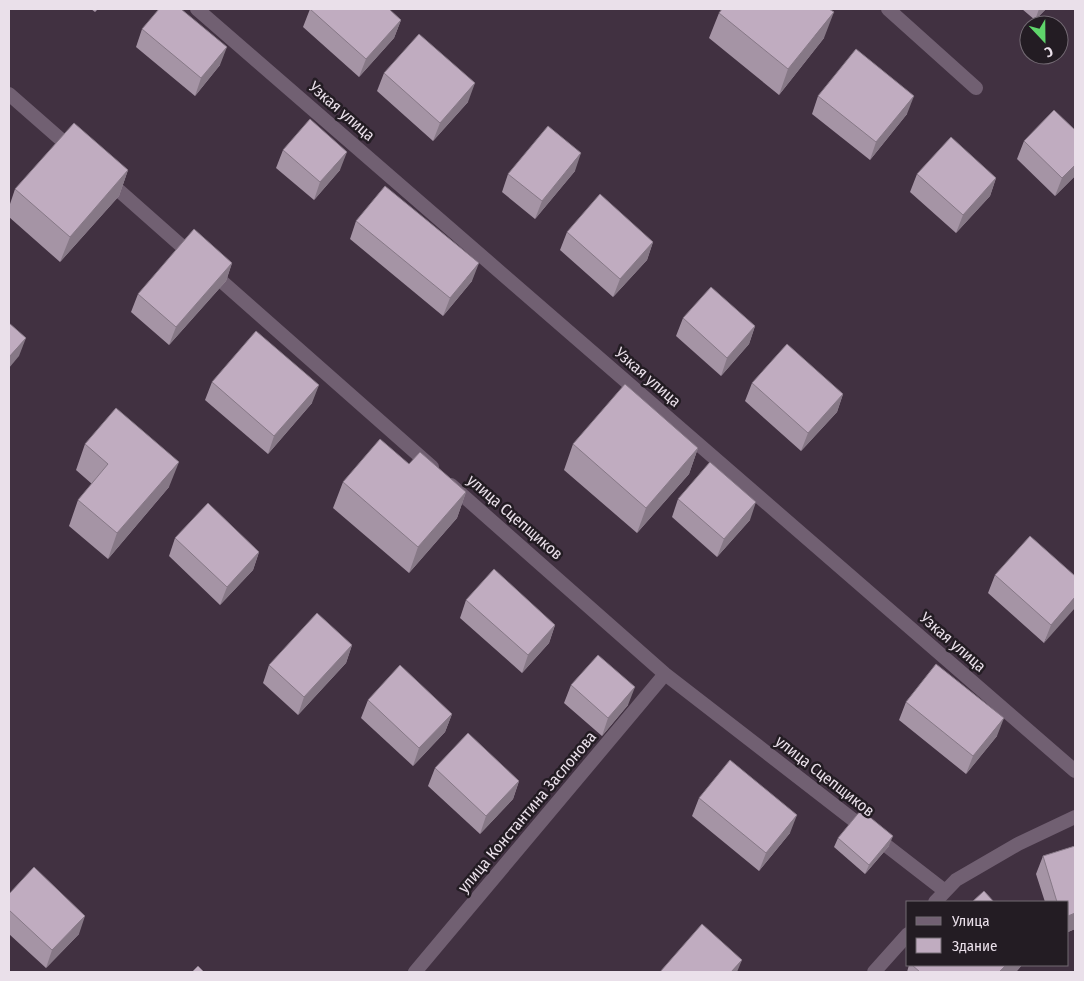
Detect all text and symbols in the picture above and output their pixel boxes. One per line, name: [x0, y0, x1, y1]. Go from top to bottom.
north arrow: [1019, 15, 1069, 65]
text: С: [1041, 42, 1055, 61]
street label: Узкая улица: [304, 77, 379, 145]
street label: Узкая улица: [610, 343, 685, 411]
street label: улица Сцепщиков: [463, 470, 567, 564]
street label: Узкая улица: [915, 608, 990, 676]
street label: улица Константина Заслонова: [454, 727, 600, 897]
street label: улица Сцепщиков: [772, 731, 878, 821]
legend: [906, 901, 1069, 966]
text: Улица: [951, 912, 990, 930]
text: Здание: [952, 937, 998, 955]

